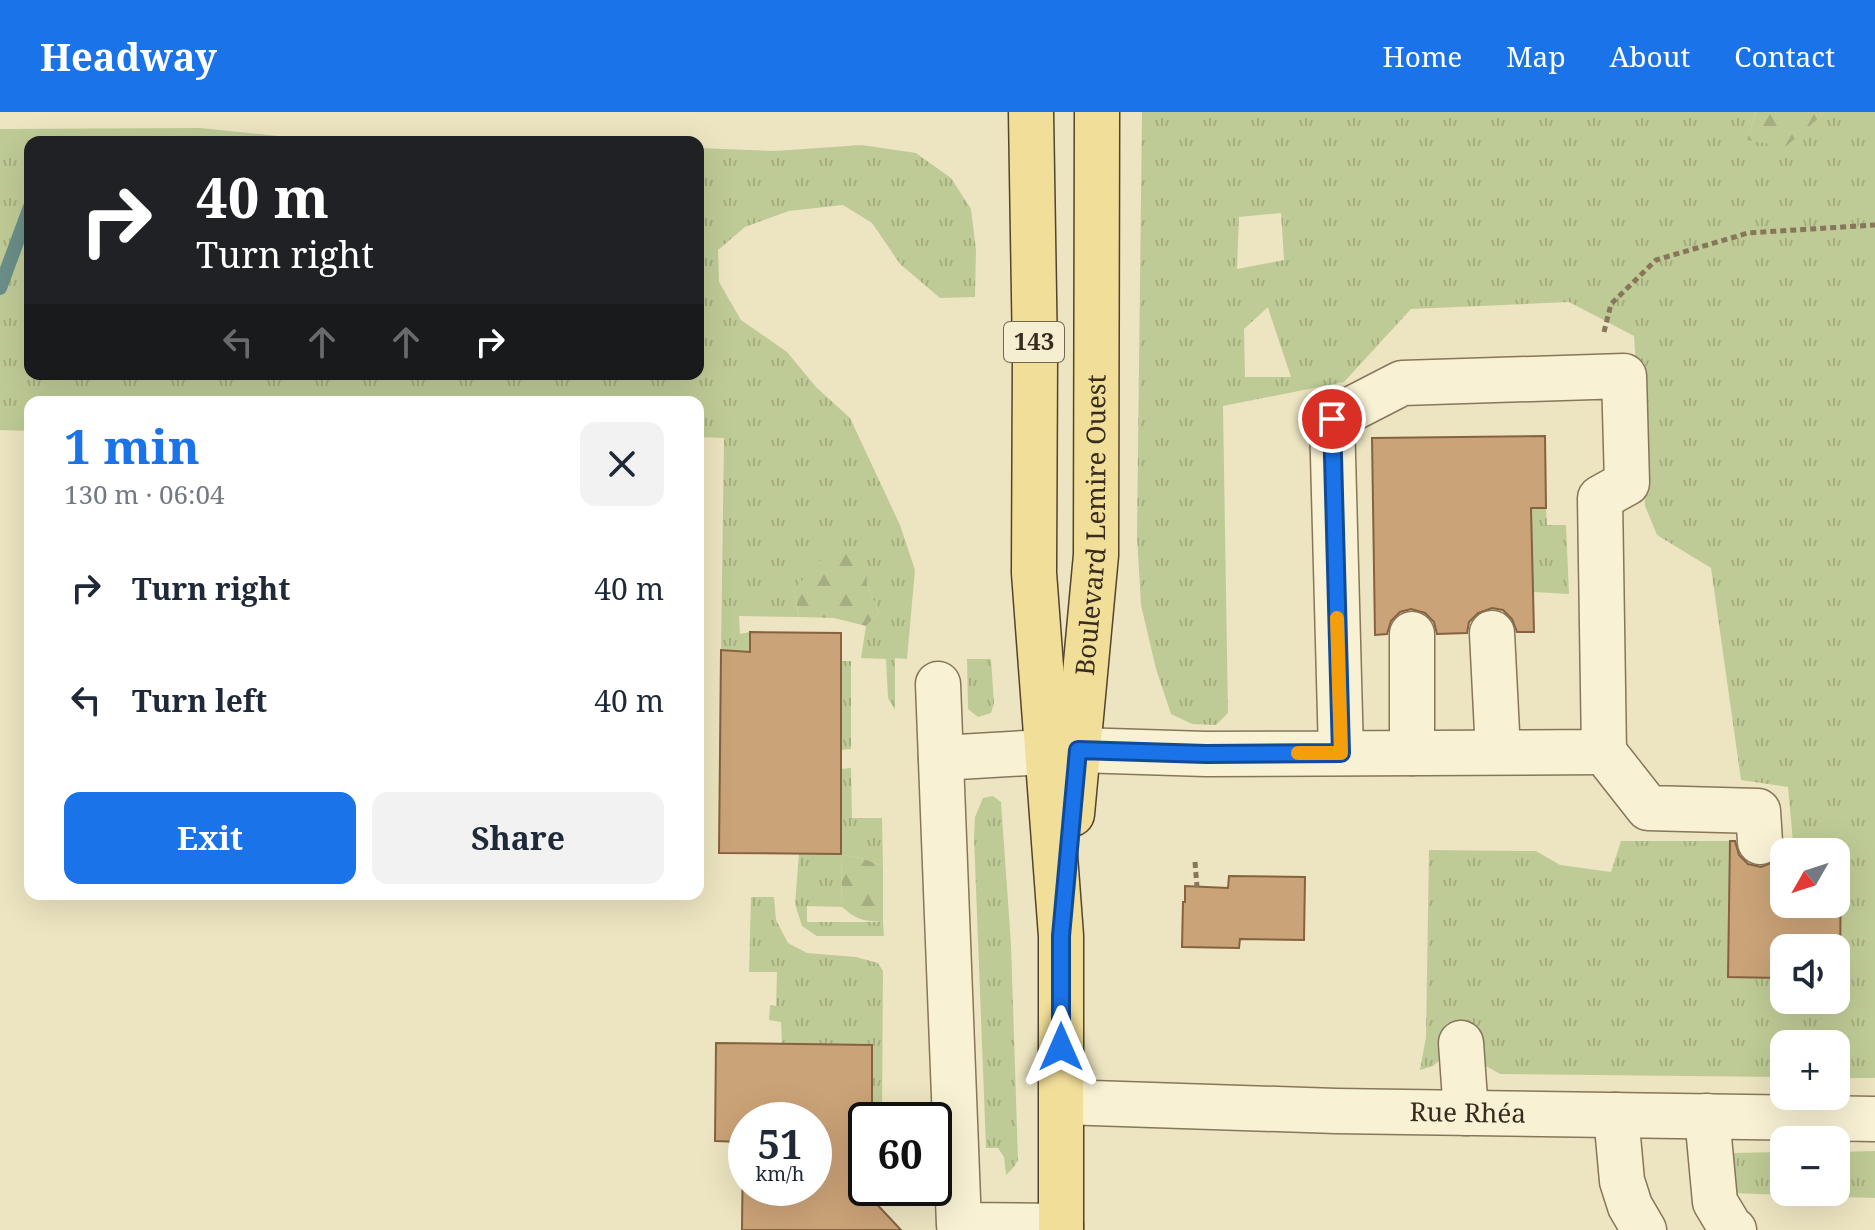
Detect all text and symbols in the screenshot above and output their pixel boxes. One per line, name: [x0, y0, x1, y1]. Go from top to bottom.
text: Headway: [40, 30, 217, 82]
text: Home: [1383, 37, 1462, 75]
text: Map: [1506, 37, 1566, 75]
text: About: [1610, 37, 1690, 75]
text: Contact: [1734, 37, 1835, 75]
text: 40 m: [196, 158, 329, 234]
icon: right: [64, 168, 168, 272]
text: Turn right: [196, 230, 374, 279]
icon: left: [216, 320, 260, 364]
icon: ahead: [300, 320, 344, 364]
icon: ahead: [384, 320, 428, 364]
icon: right: [468, 320, 512, 364]
road number: 143: [1004, 322, 1064, 362]
street label: Boulevard Lemire Ouest: [1066, 374, 1114, 677]
pin: [1298, 385, 1366, 453]
icon: arrive: [1310, 397, 1354, 441]
text: 1 min: [64, 413, 200, 478]
button: close: [580, 422, 664, 506]
text: 130 m · 06:04: [64, 476, 225, 512]
icon: right: [64, 566, 108, 610]
text: Turn right: [132, 568, 290, 609]
text: 40 m: [594, 568, 664, 609]
icon: left: [64, 678, 108, 722]
text: Turn left: [132, 680, 267, 721]
text: 40 m: [594, 680, 664, 721]
button: Exit: [64, 792, 356, 884]
button: Share: [372, 792, 664, 884]
north arrow: [1770, 838, 1850, 918]
map controls: [1770, 838, 1850, 1206]
button: sound: [1770, 934, 1850, 1014]
position arrow: [1019, 1005, 1103, 1089]
button: +: [1770, 1030, 1850, 1110]
street label: Rue Rhéa: [1409, 1093, 1526, 1131]
speed limit sign: 60: [848, 1102, 952, 1206]
text: 51: [757, 1116, 803, 1171]
button: −: [1770, 1126, 1850, 1206]
text: km/h: [755, 1160, 805, 1187]

